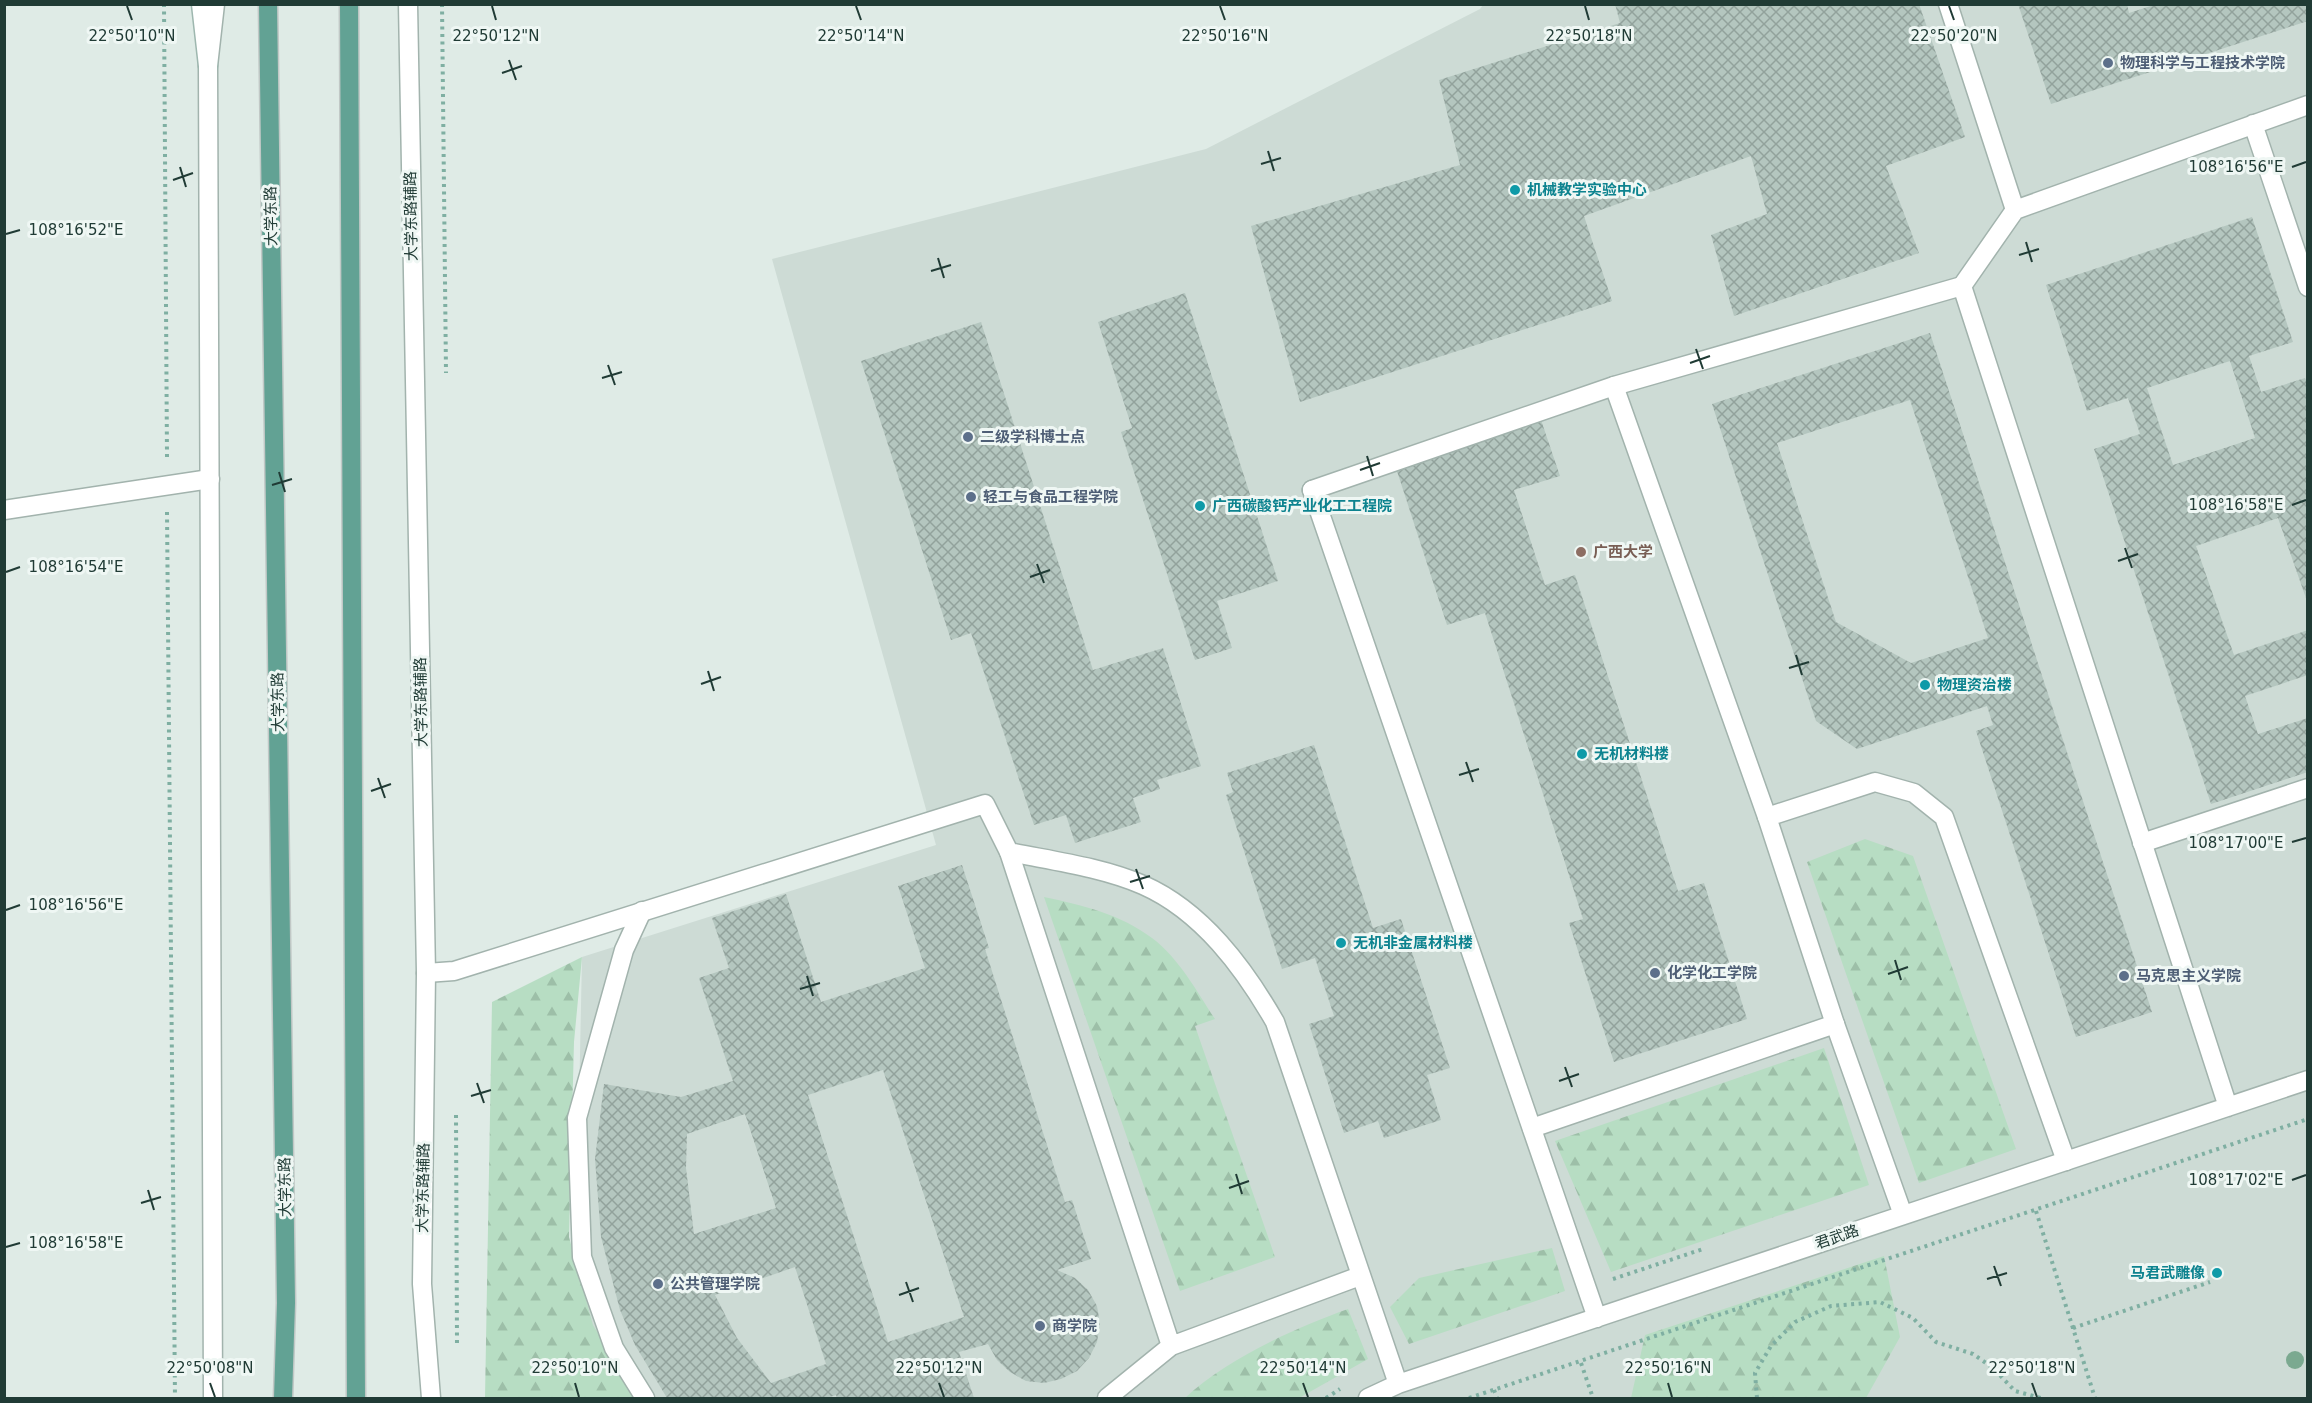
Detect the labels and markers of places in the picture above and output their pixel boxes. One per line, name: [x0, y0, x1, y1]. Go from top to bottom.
place label: 物理科学与工程技术学院: [2120, 54, 2285, 72]
marker: 物理科学与工程技术学院: [2101, 56, 2115, 70]
place label: 机械教学实验中心: [1527, 181, 1647, 199]
marker: 机械教学实验中心: [1508, 183, 1522, 197]
place label: 二级学科博士点: [980, 428, 1085, 446]
marker: 二级学科博士点: [961, 430, 975, 444]
place label: 轻工与食品工程学院: [983, 488, 1118, 506]
marker: 轻工与食品工程学院: [964, 490, 978, 504]
place label: 广西碳酸钙产业化工工程院: [1212, 497, 1392, 515]
marker: 广西碳酸钙产业化工工程院: [1193, 499, 1207, 513]
place label: 广西大学: [1593, 543, 1653, 561]
marker: 广西大学: [1574, 545, 1588, 559]
place label: 物理资治楼: [1937, 676, 2012, 694]
marker: 物理资治楼: [1918, 678, 1932, 692]
place label: 无机材料楼: [1594, 745, 1669, 763]
marker: 无机材料楼: [1575, 747, 1589, 761]
place label: 无机非金属材料楼: [1353, 934, 1473, 952]
marker: 无机非金属材料楼: [1334, 936, 1348, 950]
place label: 化学化工学院: [1667, 964, 1757, 982]
marker: 化学化工学院: [1648, 966, 1662, 980]
place label: 马克思主义学院: [2136, 967, 2241, 985]
marker: 马克思主义学院: [2117, 969, 2131, 983]
place label: 马君武雕像: [2130, 1264, 2205, 1282]
marker: 马君武雕像: [2210, 1266, 2224, 1280]
place label: 公共管理学院: [670, 1275, 760, 1293]
marker: 公共管理学院: [651, 1277, 665, 1291]
place label: 商学院: [1052, 1317, 1097, 1335]
marker: 商学院: [1033, 1319, 1047, 1333]

